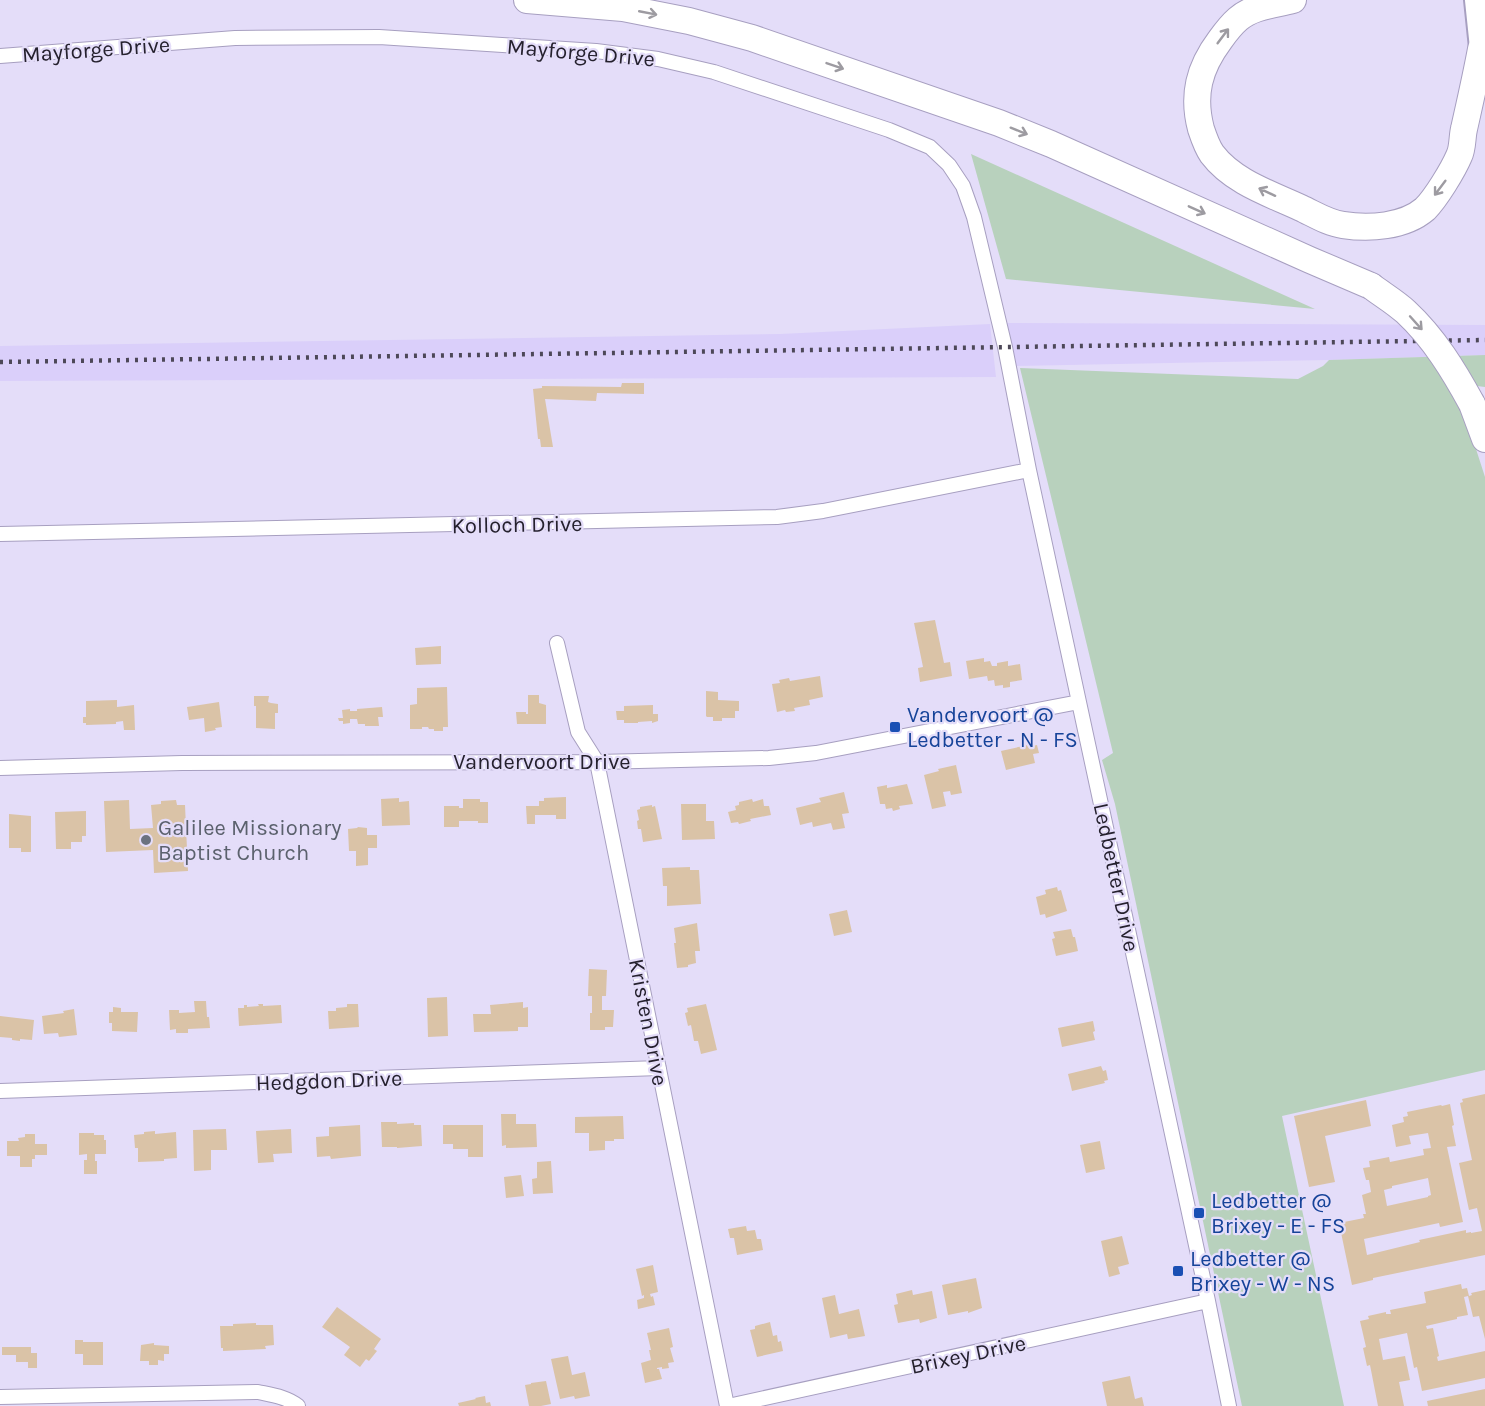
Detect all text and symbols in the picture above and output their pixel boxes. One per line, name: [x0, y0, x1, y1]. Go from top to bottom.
one-way arrow: [638, 8, 657, 19]
one-way arrow: [1216, 28, 1229, 44]
street label: Mayforge Drive: [21, 32, 171, 68]
street label: Mayforge Drive: [506, 34, 656, 72]
one-way arrow: [825, 62, 844, 73]
one-way arrow: [1009, 126, 1028, 137]
one-way arrow: [1434, 179, 1447, 195]
one-way arrow: [1258, 186, 1276, 198]
one-way arrow: [1188, 204, 1206, 216]
one-way arrow: [1409, 316, 1423, 331]
street label: Kolloch Drive: [451, 511, 583, 539]
place label: Vandervoort @ Ledbetter - N - FS: [907, 702, 1078, 753]
marker: Vandervoort @ Ledbetter - N - FS: [888, 720, 902, 734]
street label: Vandervoort Drive: [453, 749, 631, 775]
street label: Ledbetter Drive: [1088, 800, 1144, 954]
place label: Galilee Missionary Baptist Church: [158, 815, 341, 866]
marker: Galilee Missionary Baptist Church: [139, 833, 153, 847]
street label: Kristen Drive: [623, 956, 673, 1088]
street label: Hedgdon Drive: [255, 1065, 403, 1097]
place label: Ledbetter @ Brixey - E - FS: [1211, 1188, 1345, 1239]
marker: Ledbetter @ Brixey - E - FS: [1192, 1206, 1206, 1220]
place label: Ledbetter @ Brixey - W - NS: [1190, 1246, 1335, 1297]
marker: Ledbetter @ Brixey - W - NS: [1171, 1264, 1185, 1278]
street label: Brixey Drive: [908, 1330, 1028, 1380]

